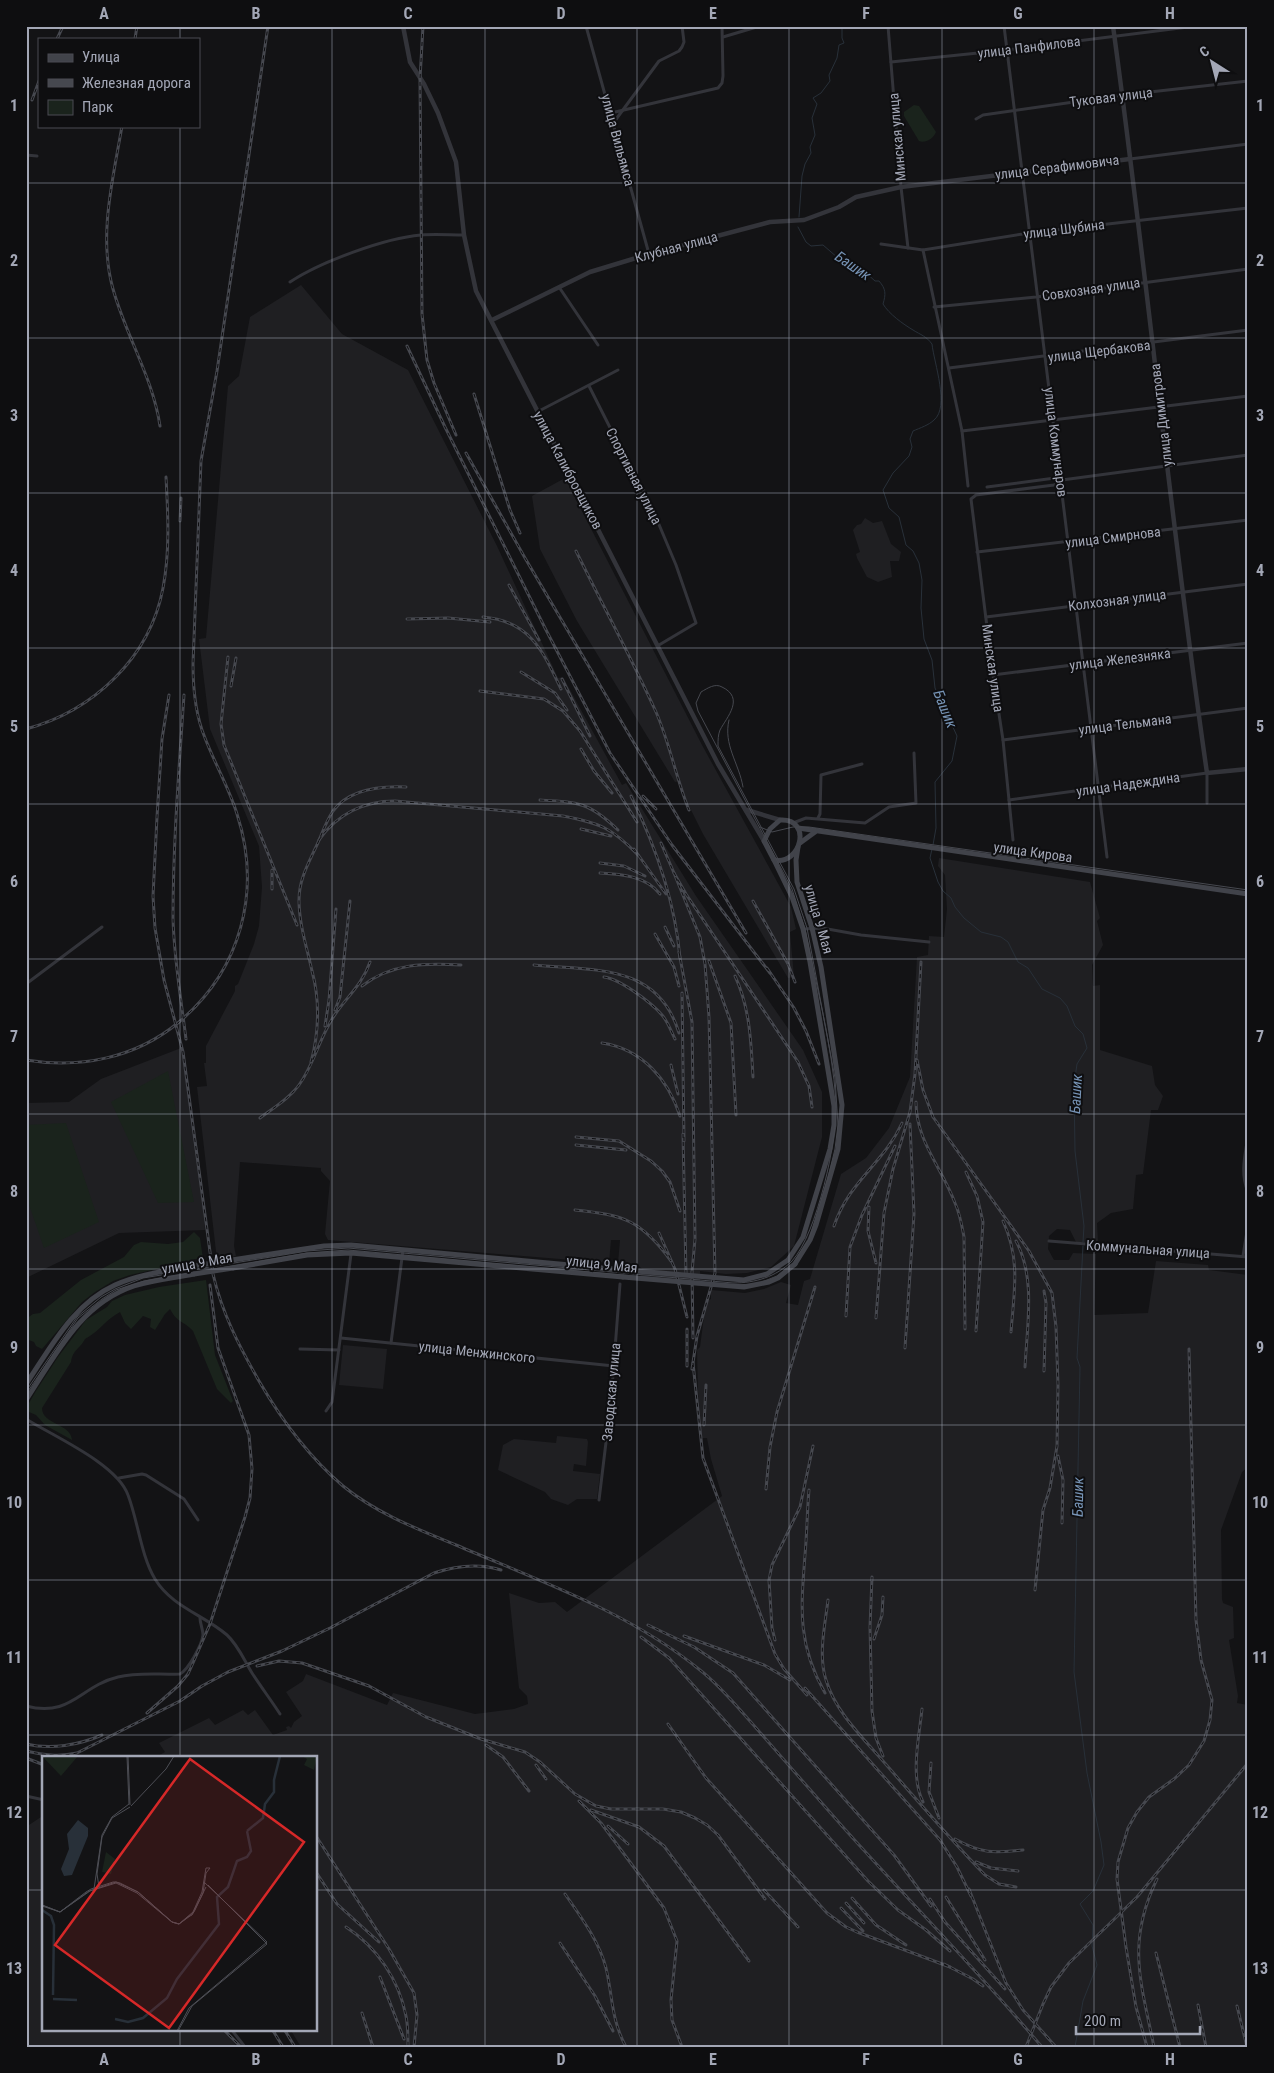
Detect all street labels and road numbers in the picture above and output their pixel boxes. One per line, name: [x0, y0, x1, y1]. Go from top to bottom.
street label: улица Панфилова: [977, 33, 1081, 61]
street label: Туковая улица: [1068, 84, 1154, 110]
street label: улица Вильямса: [598, 92, 638, 188]
street label: Минская улица: [885, 92, 909, 182]
street label: улица Серафимовича: [994, 151, 1120, 183]
street label: улица Шубина: [1022, 216, 1106, 242]
street label: Клубная улица: [633, 228, 719, 266]
street label: Совхозная улица: [1041, 274, 1141, 304]
street label: улица Щербакова: [1047, 337, 1151, 365]
street label: улица Димитрова: [1147, 363, 1175, 467]
street label: улица Коммунаров: [1041, 386, 1071, 498]
street label: улица Калибровщиков: [530, 408, 606, 532]
street label: Спортивная улица: [603, 425, 665, 527]
street label: улица Смирнова: [1064, 523, 1162, 551]
street label: Колхозная улица: [1067, 586, 1167, 614]
street label: Минская улица: [979, 623, 1007, 713]
street label: улица Железняка: [1068, 645, 1172, 673]
street label: улица Тельмана: [1078, 710, 1172, 738]
street label: улица Надеждина: [1075, 769, 1181, 799]
street label: улица Кирова: [992, 839, 1074, 865]
street label: улица 9 Мая: [801, 883, 837, 955]
street label: Коммунальная улица: [1086, 1237, 1210, 1261]
street label: улица 9 Мая: [161, 1249, 233, 1277]
street label: улица 9 Мая: [566, 1252, 638, 1276]
street label: улица Менжинского: [418, 1338, 536, 1366]
street label: Заводская улица: [599, 1342, 623, 1442]

